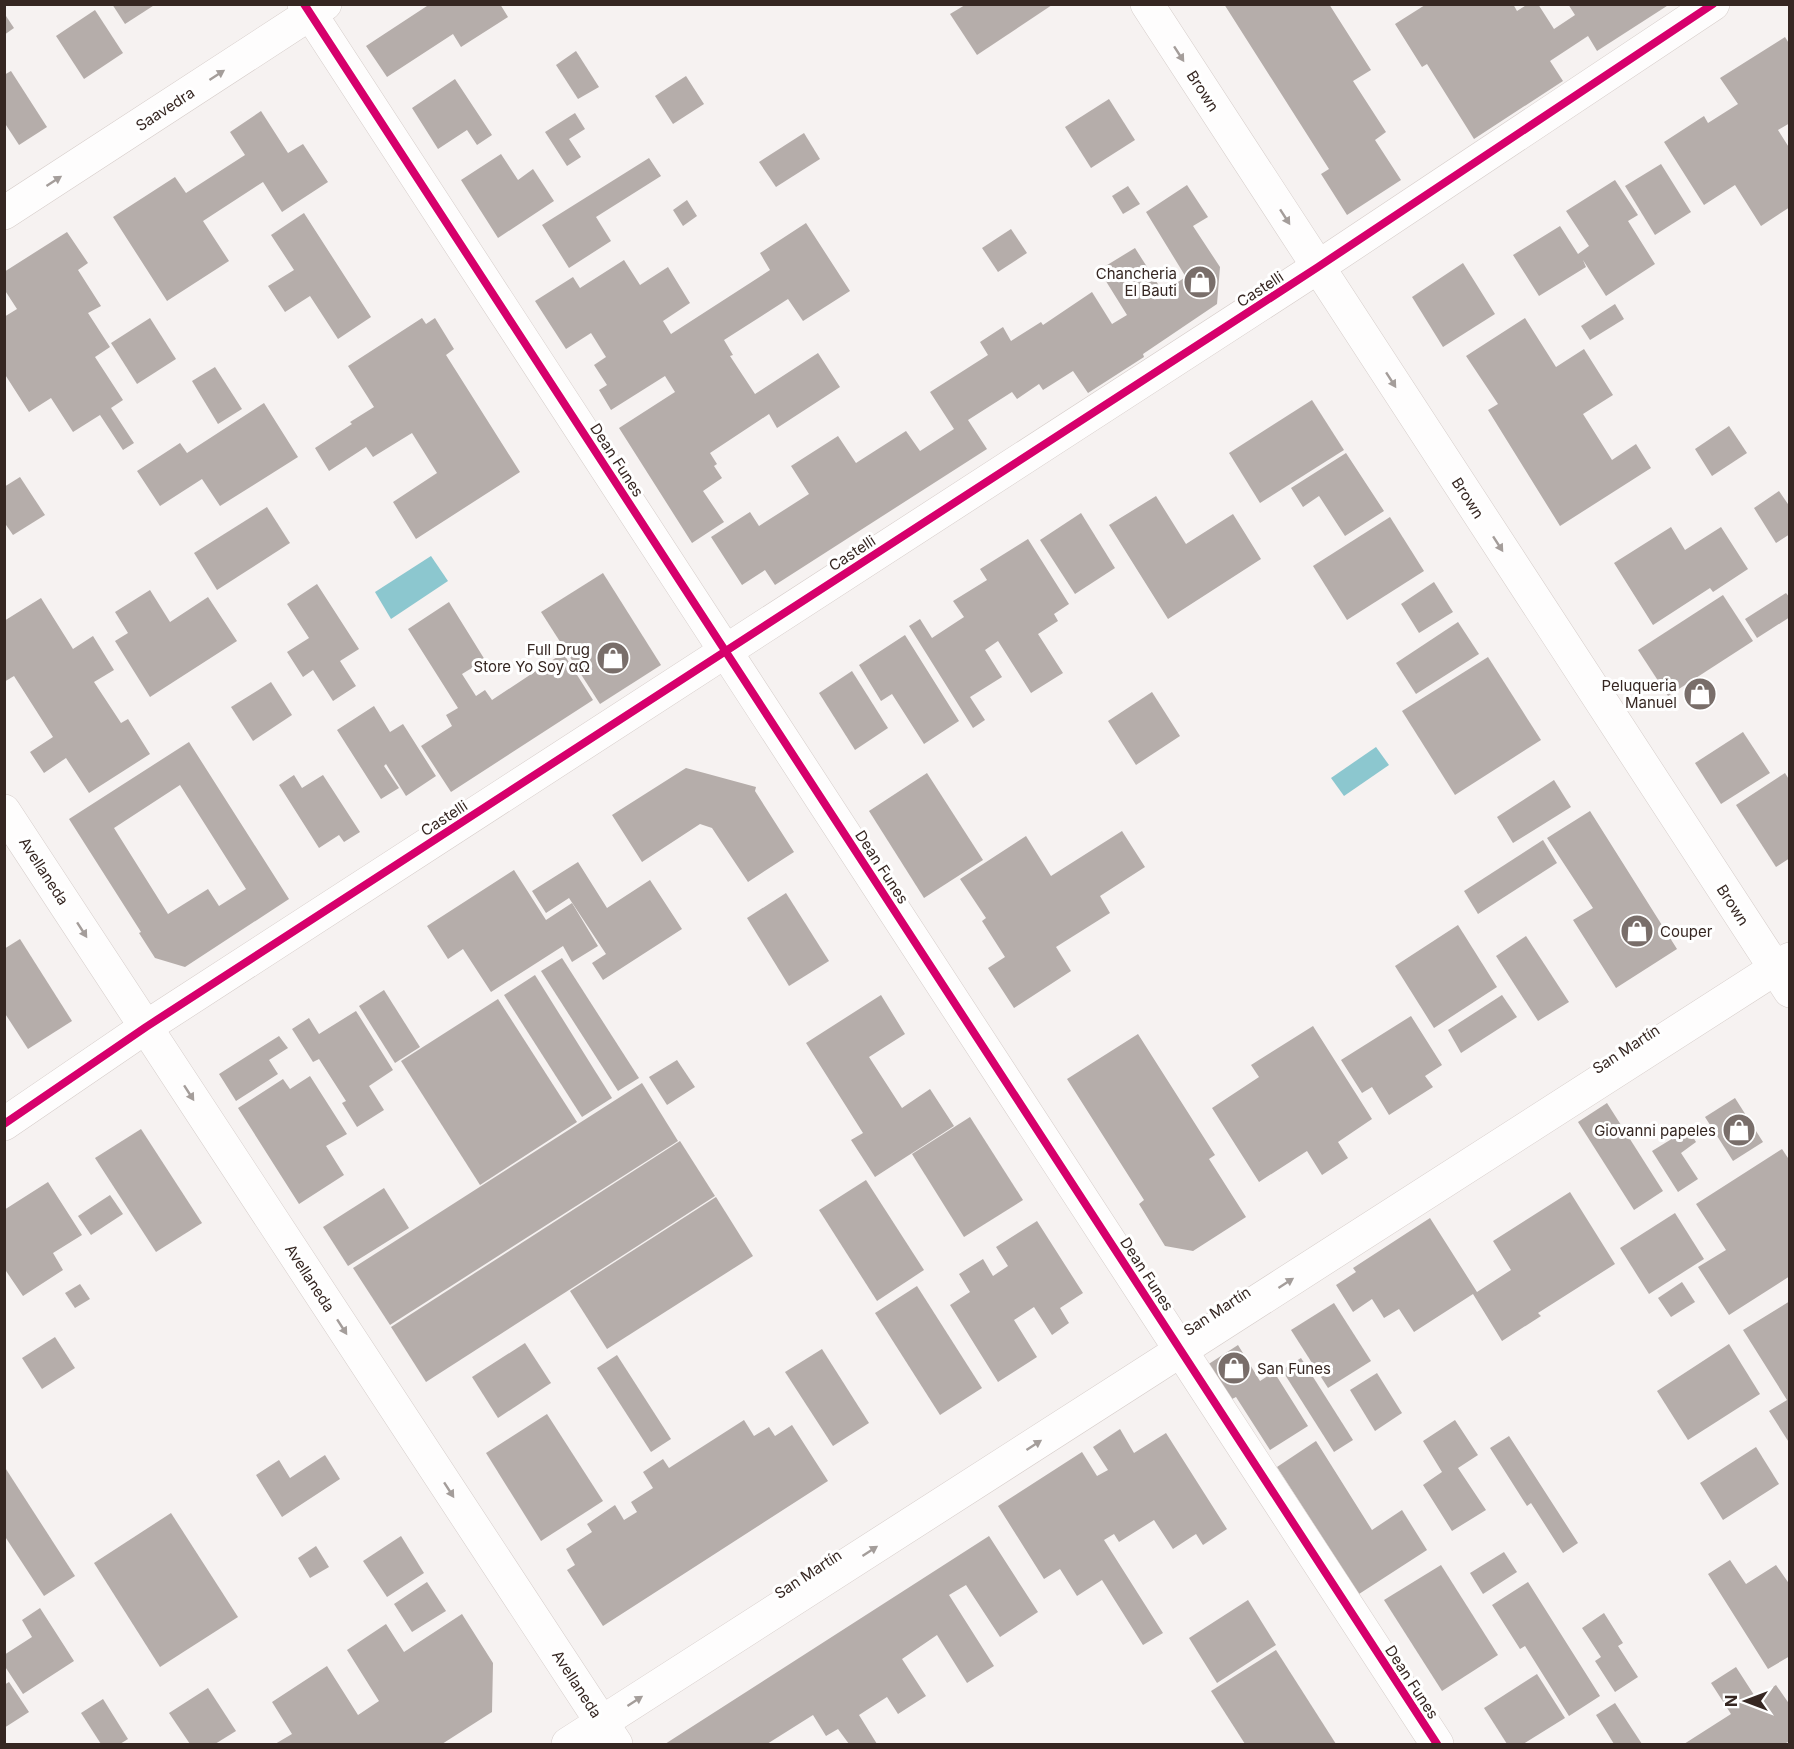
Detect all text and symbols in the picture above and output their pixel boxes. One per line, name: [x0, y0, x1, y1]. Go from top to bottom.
one-way arrow: [1173, 45, 1184, 62]
street label: Brown: [1183, 67, 1223, 115]
one-way arrow: [209, 70, 225, 81]
street label: Saavedra: [132, 83, 198, 135]
one-way arrow: [45, 176, 62, 187]
one-way arrow: [1279, 209, 1290, 225]
place label: Chancheria El Bauti: [1096, 264, 1177, 300]
shop icon: Chancheria El Bauti: [1182, 264, 1218, 300]
street label: Castelli: [1233, 267, 1287, 311]
one-way arrow: [1386, 372, 1397, 389]
street label: Dean Funes: [586, 420, 648, 500]
street label: Brown: [1448, 474, 1488, 522]
street label: Castelli: [825, 531, 879, 575]
one-way arrow: [1492, 536, 1503, 552]
place label: Full Drug Store Yo Soy αΩ: [474, 640, 590, 676]
shop icon: Full Drug Store Yo Soy αΩ: [595, 640, 631, 676]
place label: Peluqueria Manuel: [1602, 676, 1677, 712]
shop icon: Peluqueria Manuel: [1682, 676, 1718, 712]
street label: Castelli: [417, 796, 471, 840]
street label: Dean Funes: [851, 827, 913, 907]
street label: Avellaneda: [15, 833, 73, 909]
street label: Brown: [1713, 881, 1753, 929]
shop icon: Couper: [1619, 913, 1655, 949]
one-way arrow: [77, 922, 88, 938]
place label: Couper: [1660, 922, 1713, 941]
street label: San Martín: [1589, 1020, 1663, 1078]
one-way arrow: [184, 1085, 195, 1102]
shop icon: Giovanni papeles: [1721, 1112, 1757, 1148]
place label: Giovanni papeles: [1594, 1121, 1716, 1140]
street label: Dean Funes: [1116, 1234, 1178, 1314]
street label: Avellaneda: [281, 1240, 339, 1316]
one-way arrow: [1278, 1277, 1294, 1288]
street label: San Martín: [1180, 1282, 1254, 1340]
one-way arrow: [336, 1318, 348, 1334]
shop icon: San Funes: [1216, 1350, 1252, 1386]
place label: San Funes: [1257, 1359, 1331, 1378]
one-way arrow: [1026, 1440, 1042, 1451]
one-way arrow: [443, 1482, 454, 1498]
street label: San Martín: [771, 1545, 845, 1603]
one-way arrow: [862, 1545, 878, 1556]
street label: Dean Funes: [1381, 1642, 1443, 1722]
street label: Avellaneda: [548, 1646, 606, 1722]
north arrow: [1716, 1671, 1776, 1731]
text: N: [1721, 1695, 1741, 1707]
one-way arrow: [627, 1696, 643, 1707]

